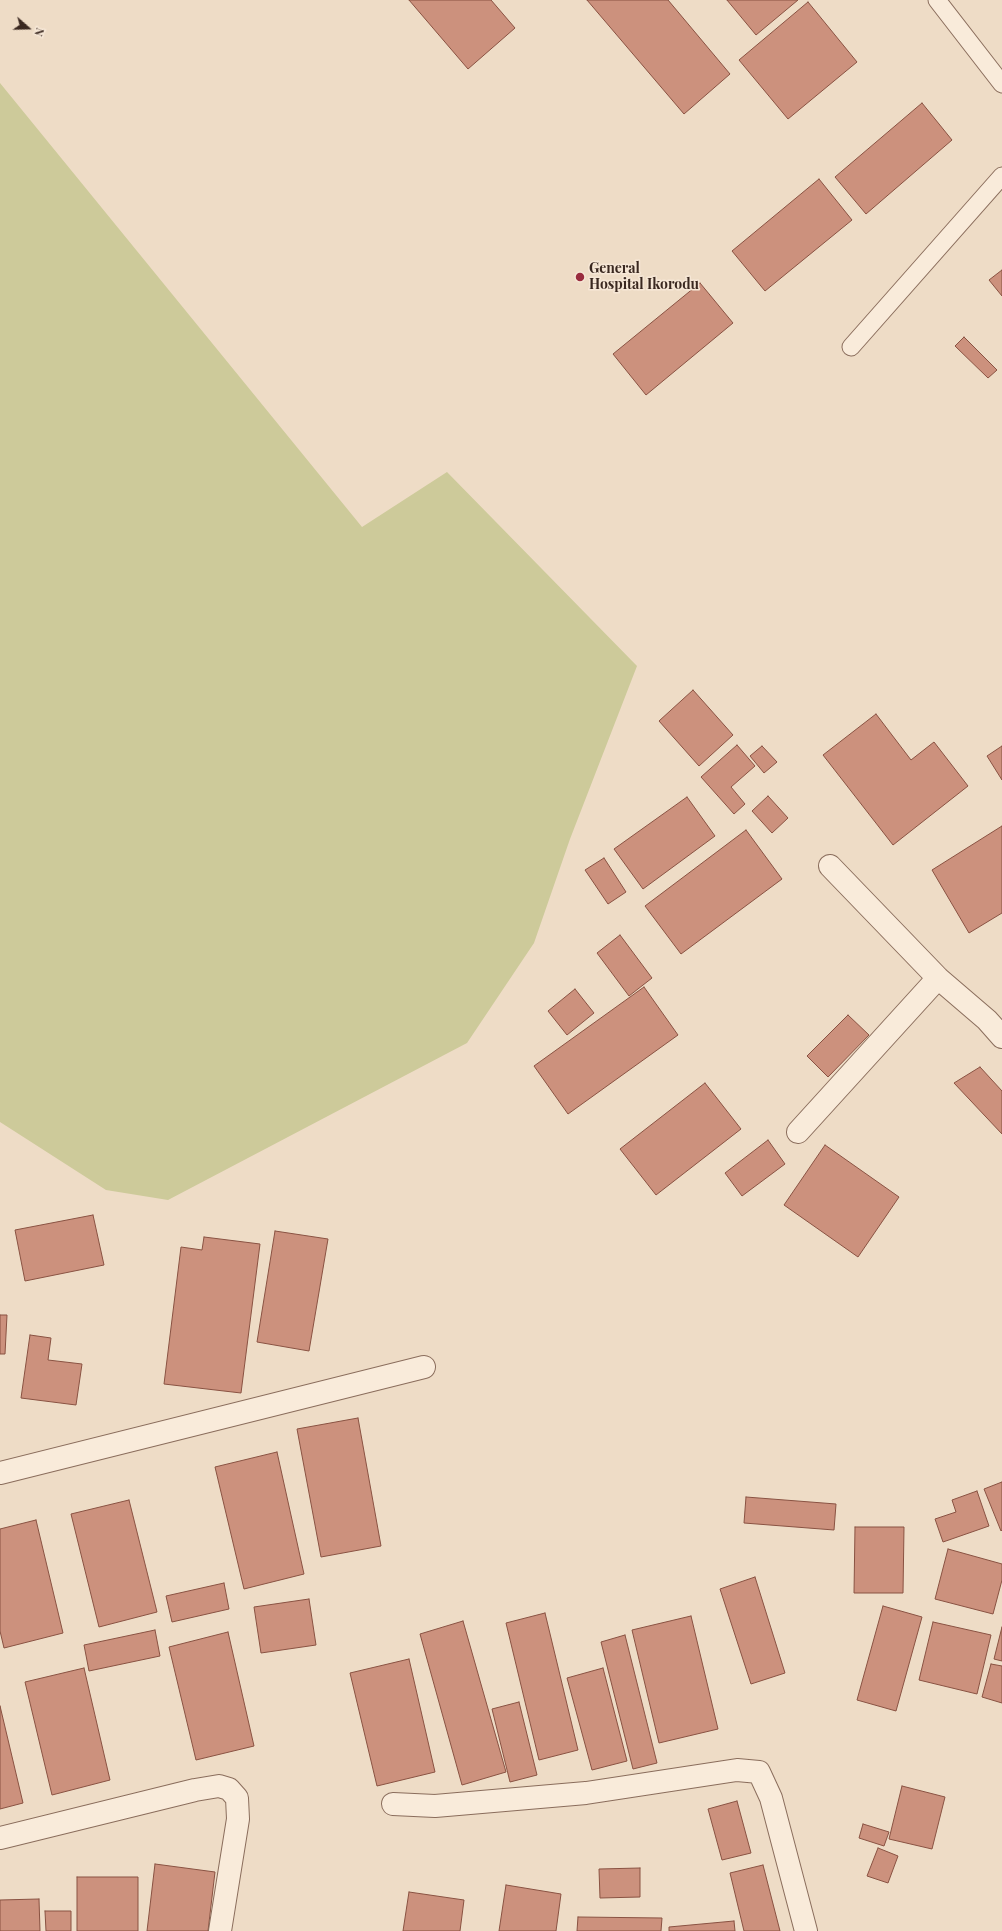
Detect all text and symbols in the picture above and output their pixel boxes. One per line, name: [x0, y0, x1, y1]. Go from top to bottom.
north arrow: [8, 8, 48, 48]
text: N: [31, 26, 48, 39]
place label: General Hospital Ikorodu: [589, 261, 699, 294]
marker: General Hospital Ikorodu: [574, 271, 586, 283]

